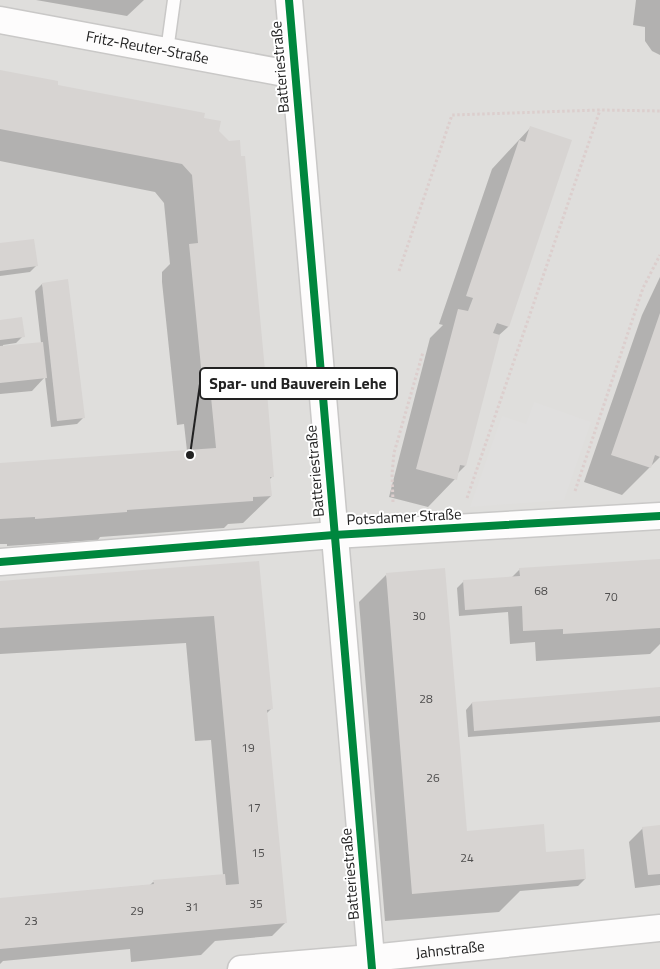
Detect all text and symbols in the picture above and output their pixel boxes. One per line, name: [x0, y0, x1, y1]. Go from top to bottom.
street label: Batteriestraße: [264, 20, 295, 114]
street label: Fritz-Reuter-Straße: [84, 24, 211, 70]
callout: Spar- und Bauverein Lehe: [200, 368, 397, 399]
text: Spar- und Bauverein Lehe: [209, 371, 387, 395]
street label: Batteriestraße: [299, 424, 330, 518]
street label: Potsdamer Straße: [346, 502, 462, 531]
house number: 68: [534, 581, 548, 600]
house number: 70: [604, 587, 618, 606]
house number: 30: [412, 606, 426, 625]
house number: 28: [419, 689, 433, 708]
house number: 19: [241, 738, 255, 757]
house number: 26: [426, 768, 440, 787]
house number: 17: [247, 798, 261, 817]
street label: Batteriestraße: [334, 827, 365, 921]
house number: 15: [251, 843, 265, 862]
house number: 24: [460, 848, 474, 867]
house number: 35: [249, 894, 263, 913]
house number: 31: [185, 897, 199, 916]
house number: 29: [130, 901, 144, 920]
house number: 23: [24, 911, 38, 930]
street label: Jahnstraße: [414, 934, 486, 964]

